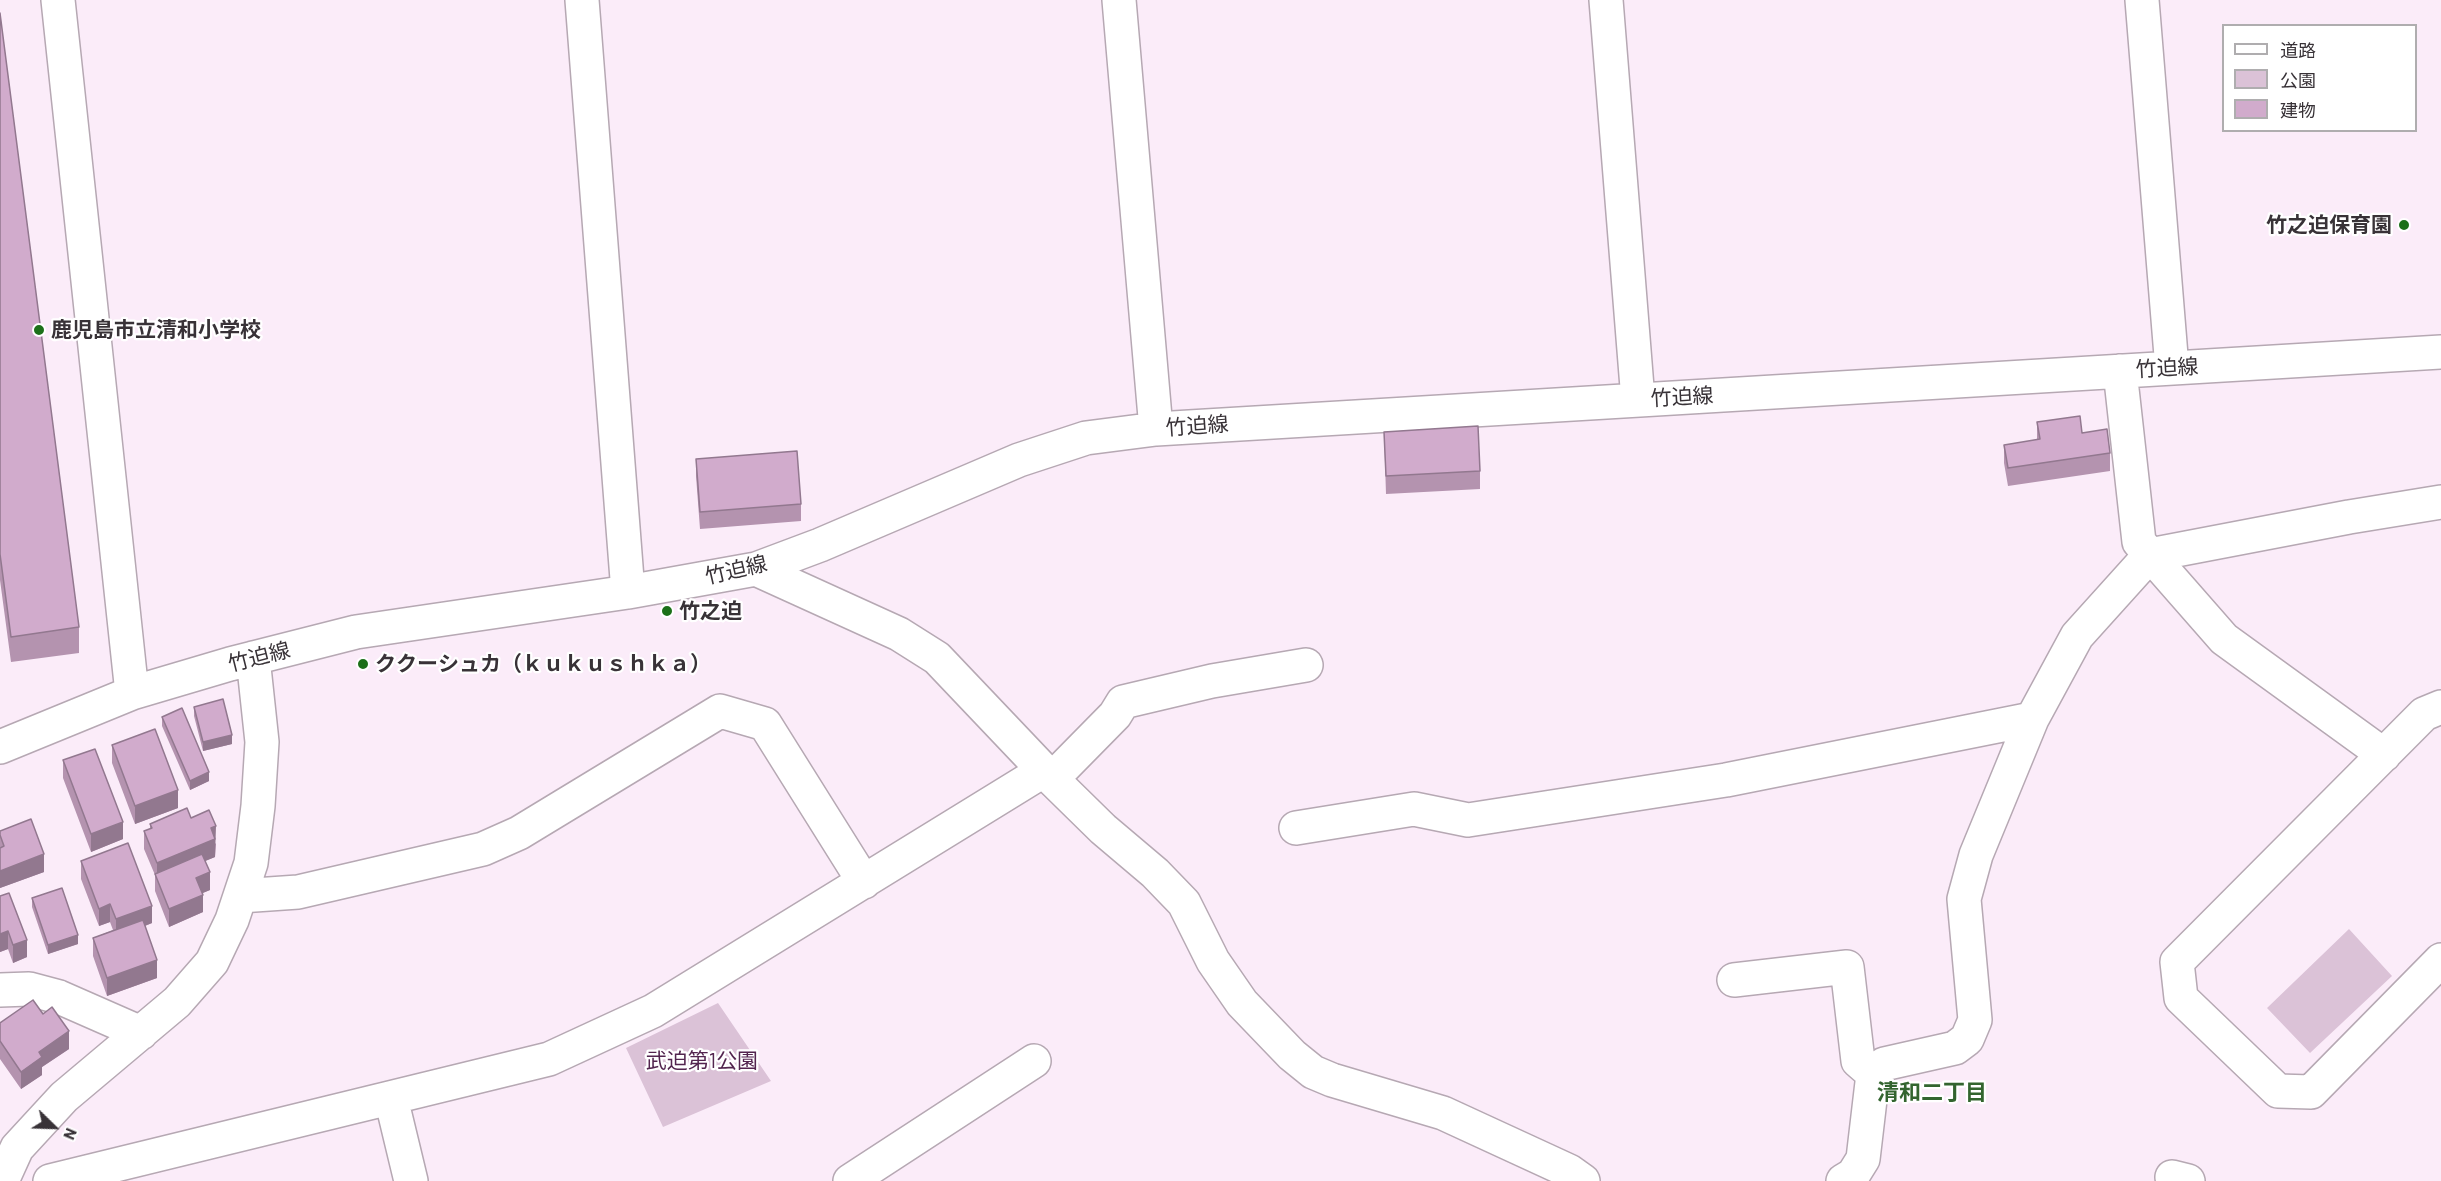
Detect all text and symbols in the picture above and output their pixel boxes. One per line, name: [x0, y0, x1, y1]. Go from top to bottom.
legend: [2222, 24, 2417, 132]
text: 道路: [2280, 39, 2316, 61]
text: 公園: [2280, 69, 2316, 91]
text: 建物: [2280, 99, 2316, 121]
place label: 竹之迫保育園: [2266, 212, 2392, 238]
marker: 竹之迫保育園: [2397, 218, 2411, 232]
place label: 鹿児島市立清和小学校: [51, 317, 261, 343]
marker: 鹿児島市立清和小学校: [32, 323, 46, 337]
street label: 竹迫線: [2135, 354, 2199, 382]
street label: 竹迫線: [1650, 383, 1714, 411]
street label: 竹迫線: [1165, 411, 1229, 441]
street label: 竹迫線: [702, 551, 770, 589]
place label: 竹之迫: [679, 598, 742, 624]
marker: 竹之迫: [660, 604, 674, 618]
street label: 竹迫線: [225, 637, 293, 677]
place label: ククーシュカ（ｋｕｋｕｓｈｋａ）: [375, 651, 711, 677]
marker: ククーシュカ（ｋｕｋｕｓｈｋａ）: [356, 657, 370, 671]
park label: 武迫第1公園: [646, 1048, 758, 1074]
district label: 清和二丁目: [1877, 1080, 1987, 1106]
north arrow: [24, 1097, 84, 1157]
text: N: [60, 1126, 82, 1143]

